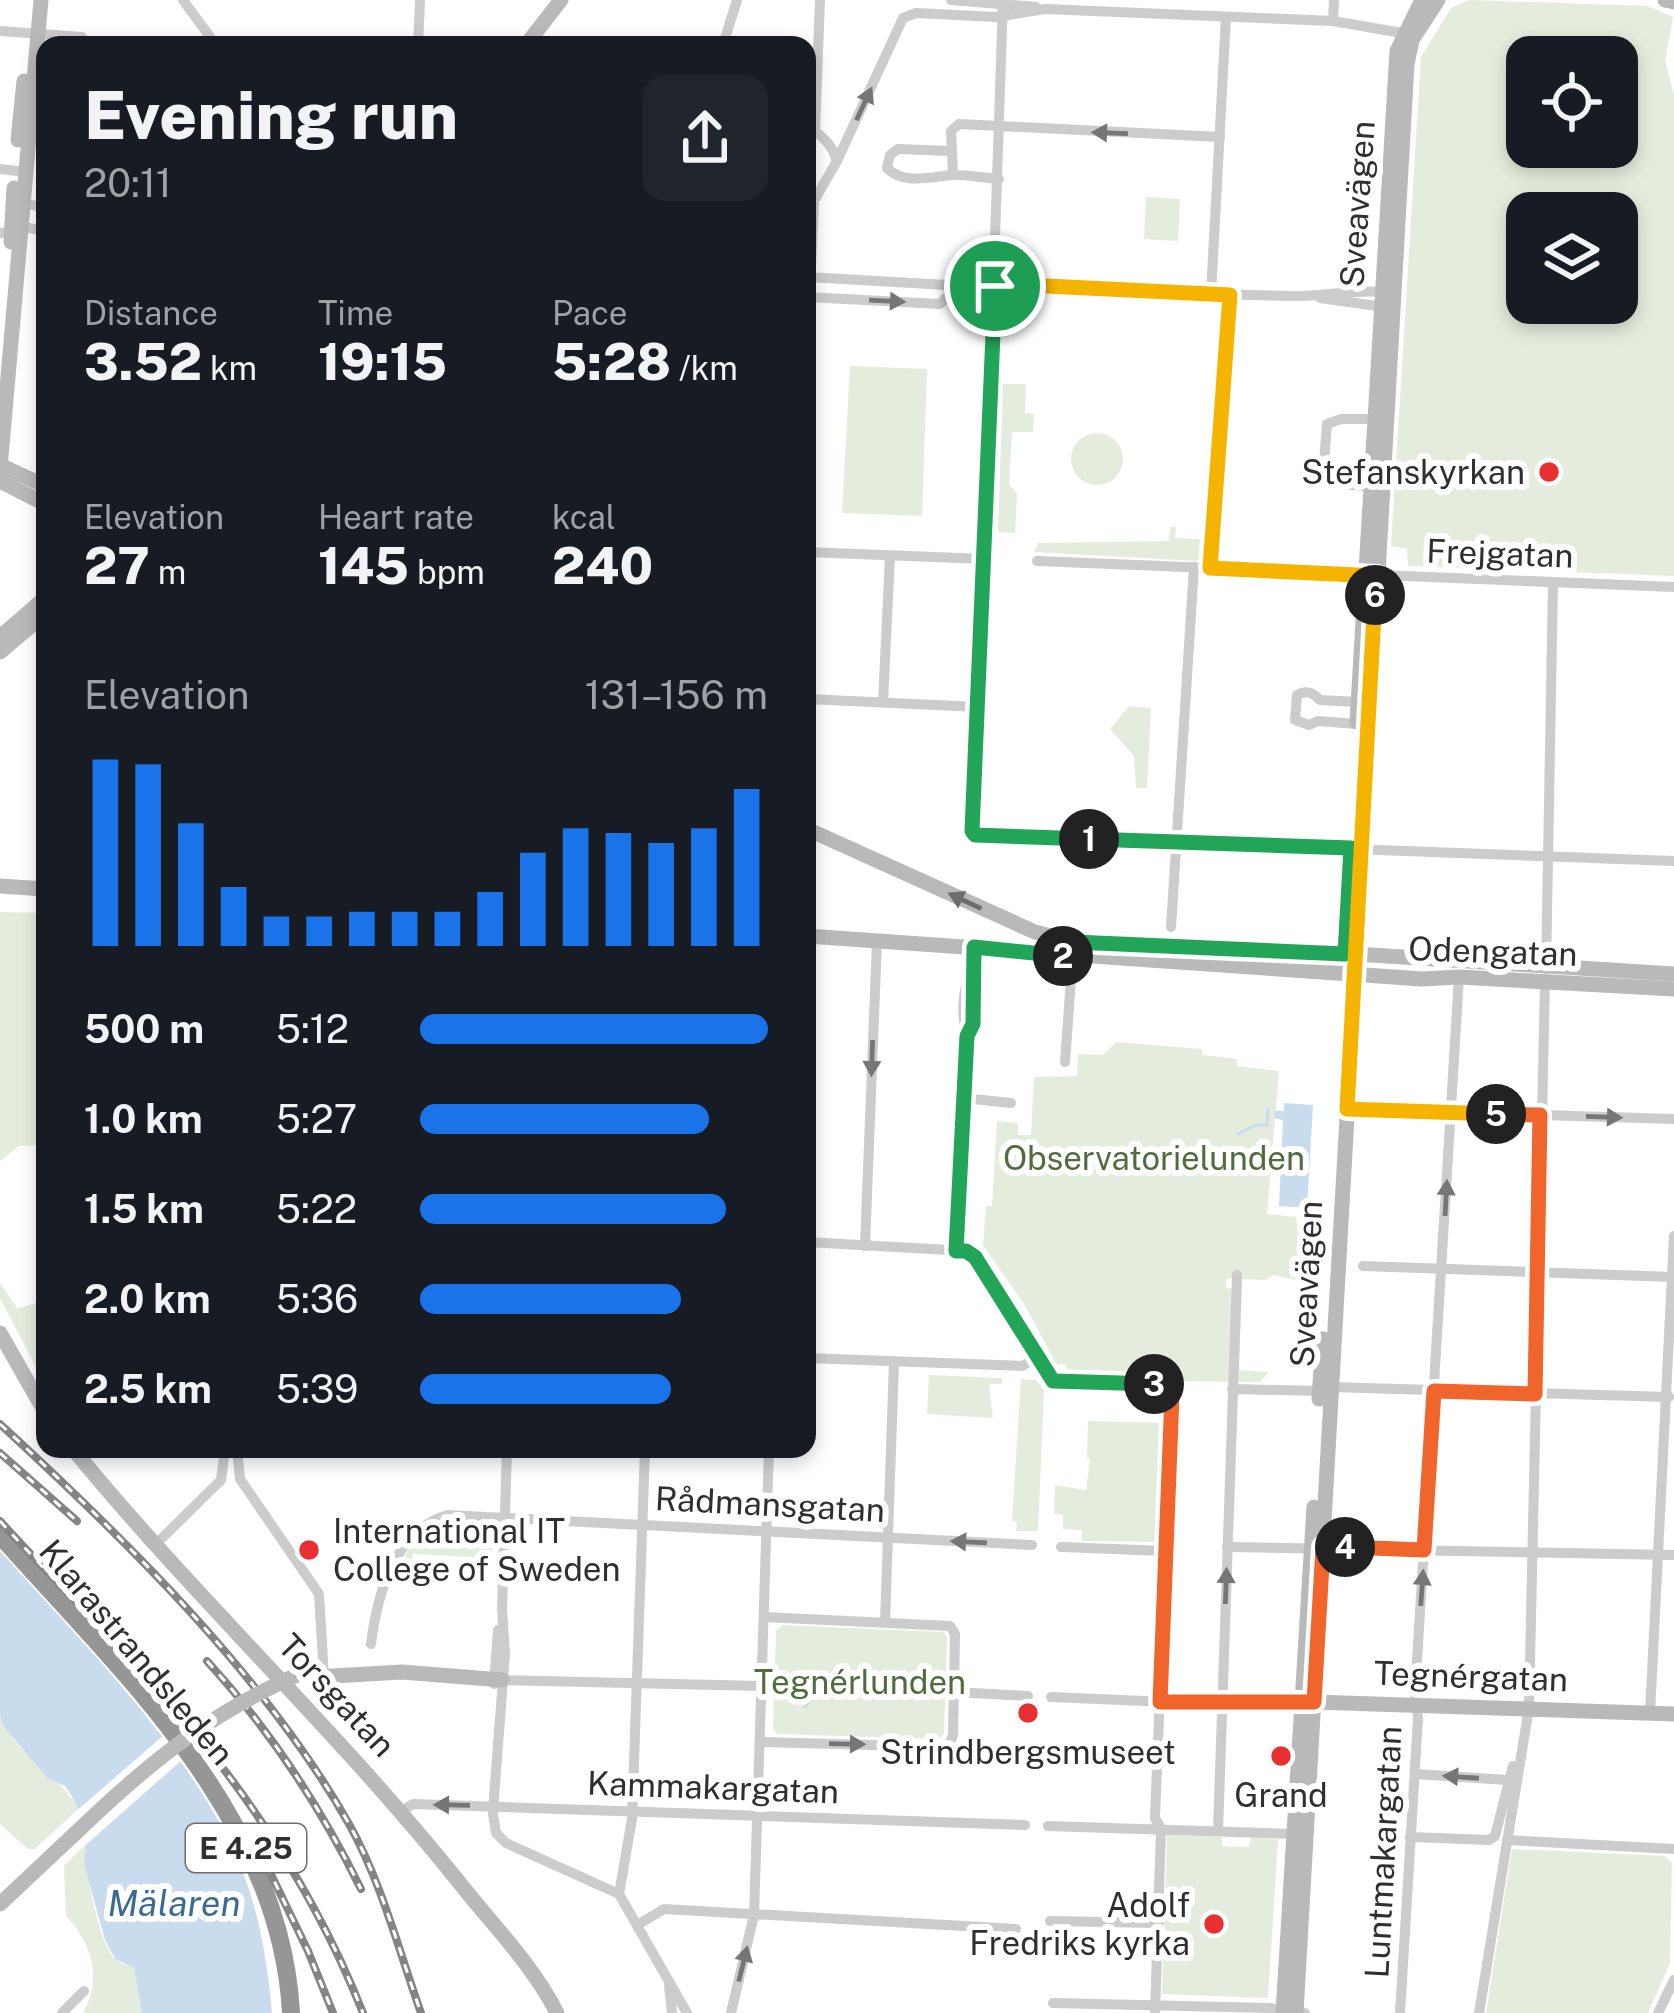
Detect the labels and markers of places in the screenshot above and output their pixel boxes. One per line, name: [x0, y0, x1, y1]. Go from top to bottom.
pin: [944, 235, 1046, 337]
place label: Stefanskyrkan: [1301, 453, 1525, 491]
marker: Stefanskyrkan: [1536, 459, 1562, 485]
pin: 6: [1345, 565, 1405, 625]
pin: 1: [1059, 809, 1119, 869]
pin: 2: [1033, 926, 1093, 986]
pin: 5: [1466, 1084, 1526, 1144]
pin: 3: [1124, 1354, 1184, 1414]
place label: International IT College of Sweden: [333, 1512, 621, 1588]
pin: 4: [1315, 1517, 1375, 1577]
marker: International IT College of Sweden: [296, 1537, 322, 1563]
marker: Strindbergsmuseet: [1015, 1700, 1041, 1726]
place label: Strindbergsmuseet: [880, 1733, 1176, 1771]
marker: Grand: [1268, 1743, 1294, 1769]
place label: Grand: [1234, 1776, 1328, 1814]
place label: Adolf Fredriks kyrka: [969, 1886, 1190, 1962]
marker: Adolf Fredriks kyrka: [1201, 1911, 1227, 1937]

